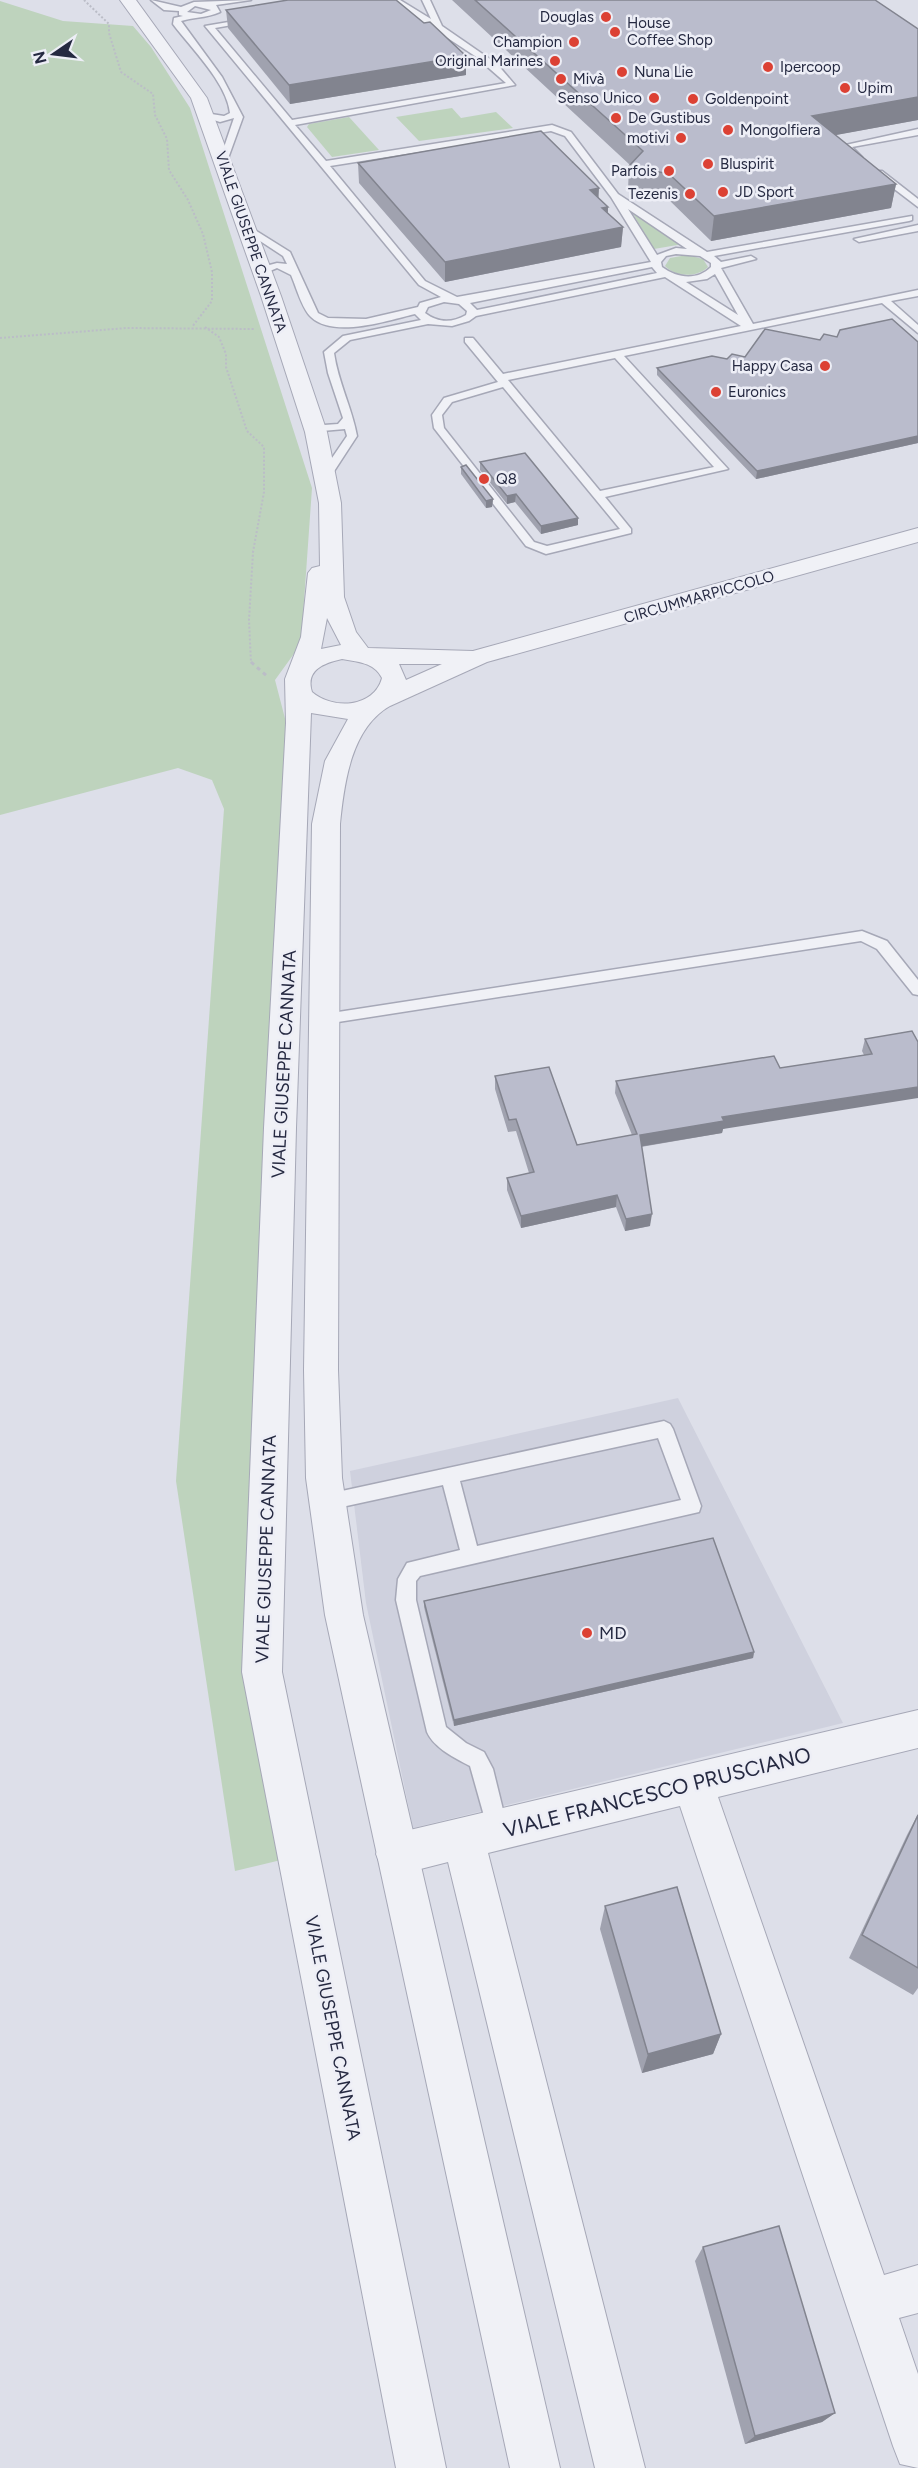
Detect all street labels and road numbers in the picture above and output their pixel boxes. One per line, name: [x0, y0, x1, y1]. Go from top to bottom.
street label: VIALE GIUSEPPE CANNATA: [211, 149, 291, 335]
street label: CIRCUMMARPICCOLO: [622, 567, 776, 627]
street label: VIALE GIUSEPPE CANNATA: [267, 949, 301, 1179]
street label: VIALE GIUSEPPE CANNATA: [251, 1434, 281, 1664]
street label: VIALE FRANCESCO PRUSCIANO: [501, 1742, 813, 1842]
street label: VIALE GIUSEPPE CANNATA: [300, 1914, 366, 2142]

